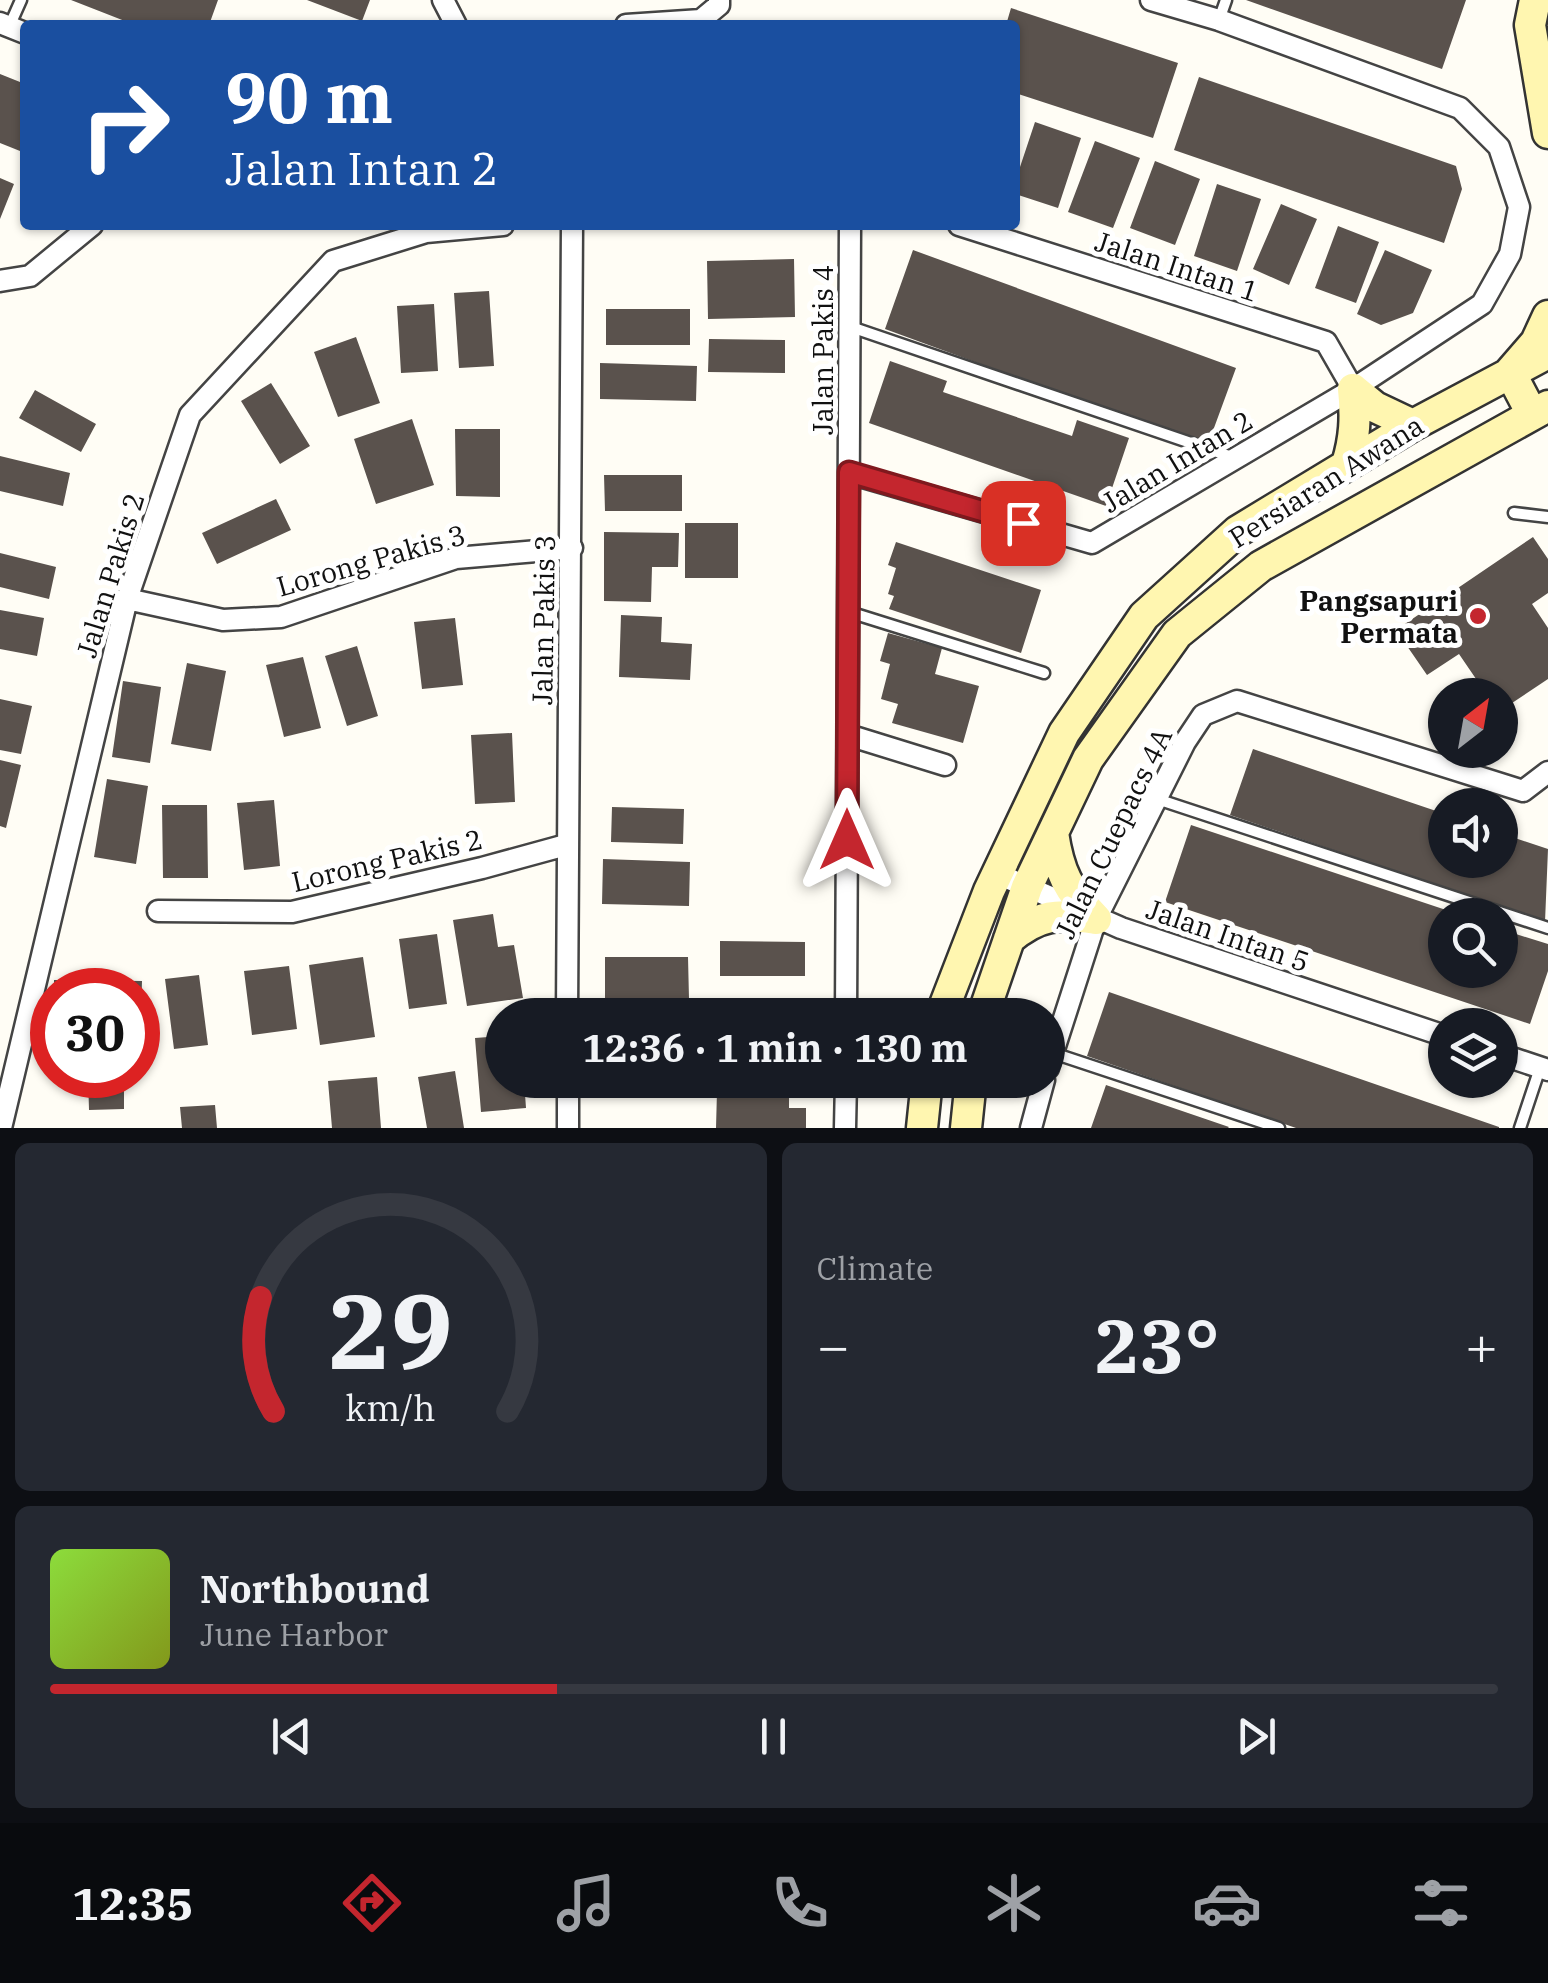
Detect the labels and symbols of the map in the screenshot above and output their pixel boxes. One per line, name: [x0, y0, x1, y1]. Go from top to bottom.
street label: Jalan Intan 1: [1090, 222, 1264, 310]
street label: Jalan Pakis 4: [804, 265, 841, 435]
street label: Jalan Intan 2: [1095, 401, 1259, 521]
street label: Persiaran Awana: [1222, 406, 1430, 556]
pin: [981, 481, 1066, 566]
street label: Jalan Pakis 2: [67, 488, 153, 662]
street label: Lorong Pakis 3: [272, 515, 470, 605]
street label: Jalan Pakis 3: [523, 534, 563, 706]
place label: Pangsapuri Permata: [1299, 582, 1458, 651]
marker: Pangsapuri Permata: [1467, 605, 1489, 627]
north arrow: [1428, 678, 1518, 768]
street label: Jalan Cuepacs 4A: [1046, 722, 1180, 944]
position arrow: [795, 788, 899, 892]
street label: Lorong Pakis 2: [288, 820, 486, 900]
street label: Jalan Intan 5: [1142, 890, 1314, 980]
speed limit sign: 30: [30, 968, 160, 1098]

